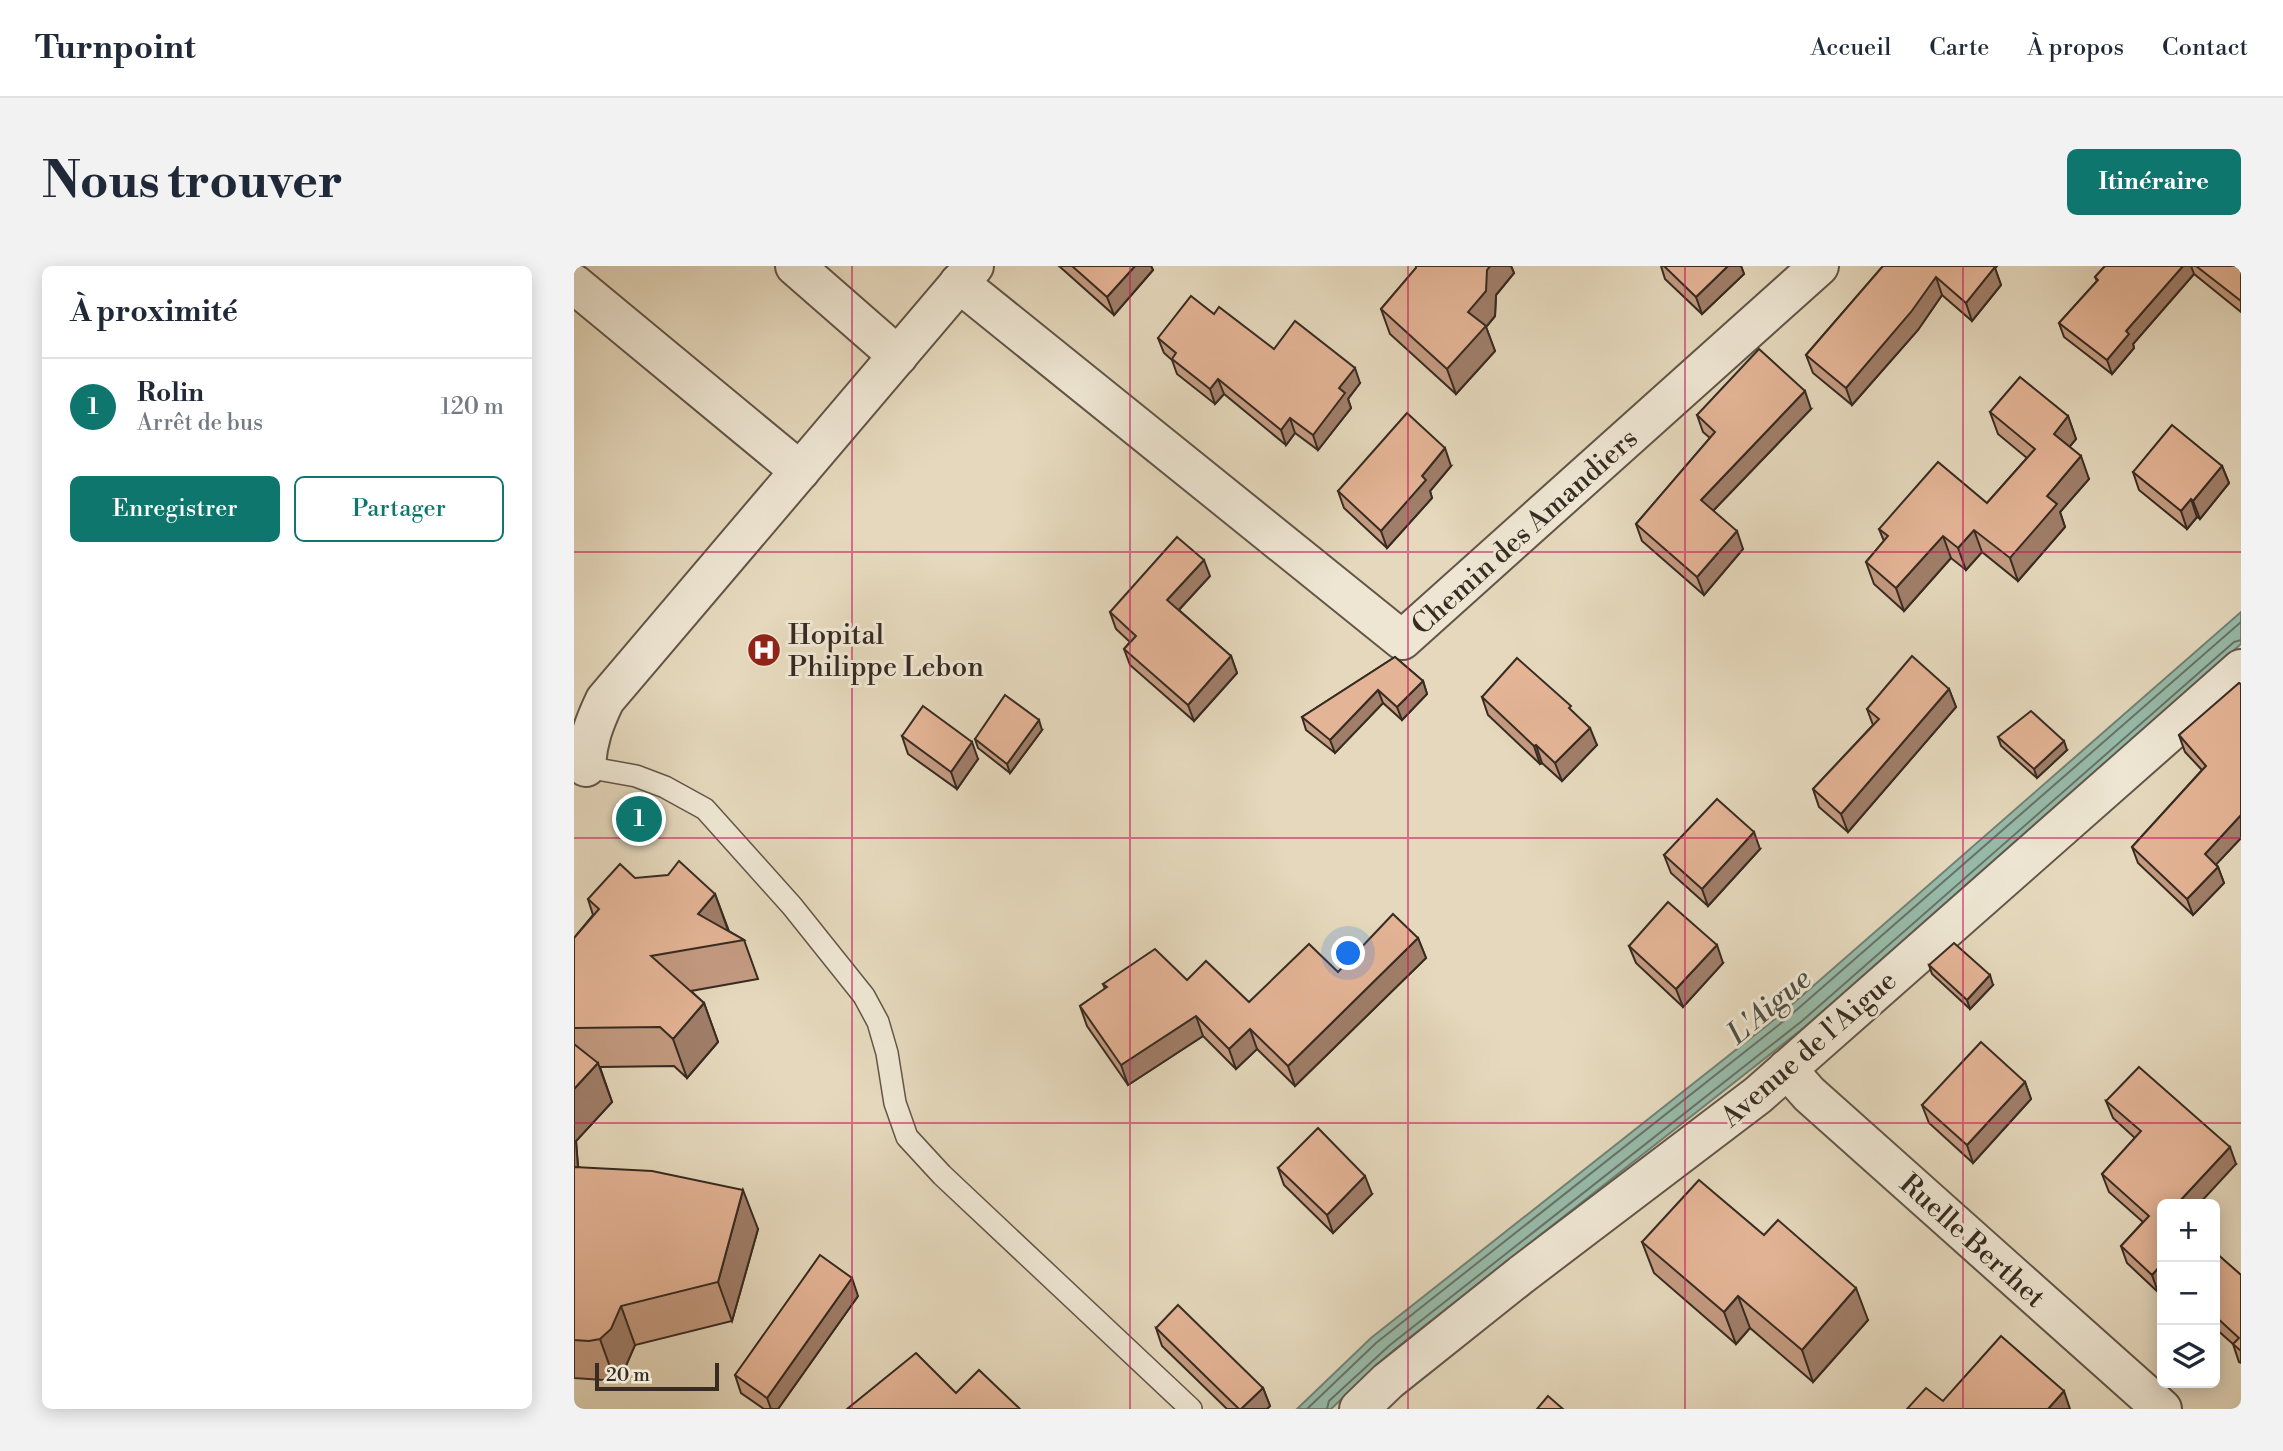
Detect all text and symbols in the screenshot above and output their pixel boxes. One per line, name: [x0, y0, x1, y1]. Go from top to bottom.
text: Turnpoint: [35, 28, 196, 69]
text: Accueil: [1810, 33, 1891, 63]
text: Carte: [1929, 33, 1989, 63]
text: À propos: [2027, 33, 2124, 63]
text: Contact: [2162, 33, 2248, 63]
button: Itinéraire: [2067, 149, 2241, 215]
text: Nous trouver: [42, 152, 343, 213]
text: À proximité: [70, 293, 238, 331]
text: Rolin: [137, 377, 204, 409]
text: 1: [87, 393, 99, 421]
text: 120 m: [440, 393, 504, 421]
text: Arrêt de bus: [137, 409, 263, 437]
street label: Chemin des Amandiers: [1405, 421, 1645, 643]
button: Enregistrer: [70, 476, 280, 542]
button: Partager: [294, 476, 504, 542]
place label: Hopital Philippe Lebon: [788, 618, 984, 685]
hospital icon: Hopital Philippe Lebon: [745, 631, 783, 669]
pin: 1: [616, 793, 662, 845]
your location: [1331, 936, 1365, 970]
water label: L'Aigue: [1719, 961, 1819, 1054]
street label: Avenue de l'Aigue: [1713, 963, 1904, 1136]
street label: Ruelle Berthet: [1892, 1167, 2052, 1316]
map controls: [2157, 1199, 2220, 1388]
button: +: [2157, 1199, 2220, 1262]
button: −: [2157, 1262, 2220, 1325]
button: layers: [2157, 1325, 2220, 1388]
scale bar: [595, 1360, 719, 1392]
text: 20 m: [606, 1363, 650, 1387]

